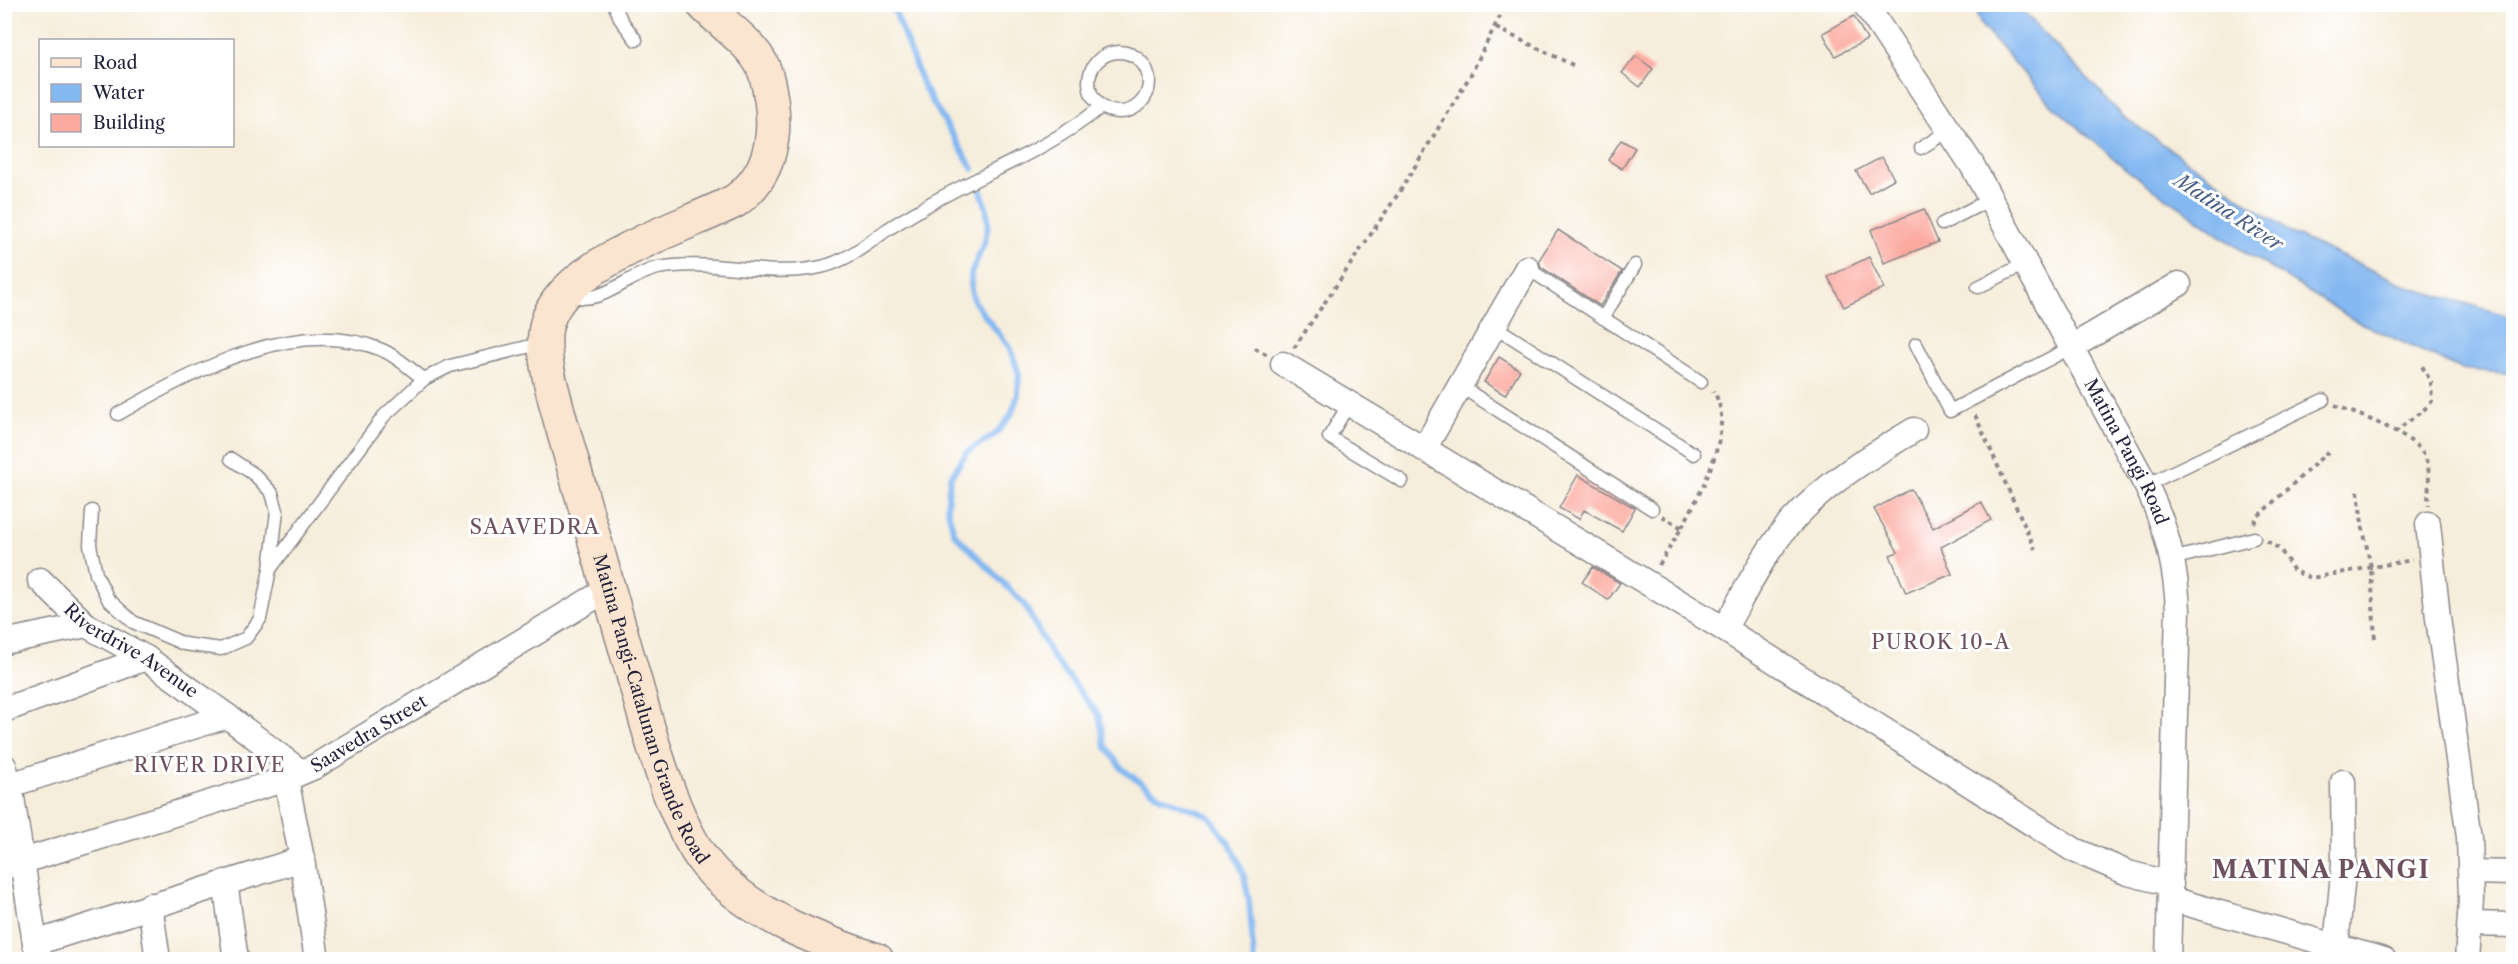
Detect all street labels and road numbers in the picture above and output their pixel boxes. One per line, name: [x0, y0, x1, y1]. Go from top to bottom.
street label: Matina Pangi Road: [2079, 375, 2173, 528]
street label: Matina Pangi-Catalunan Grande Road: [588, 552, 714, 868]
street label: Riverdrive Avenue: [59, 599, 202, 703]
street label: Saavedra Street: [307, 690, 432, 777]

